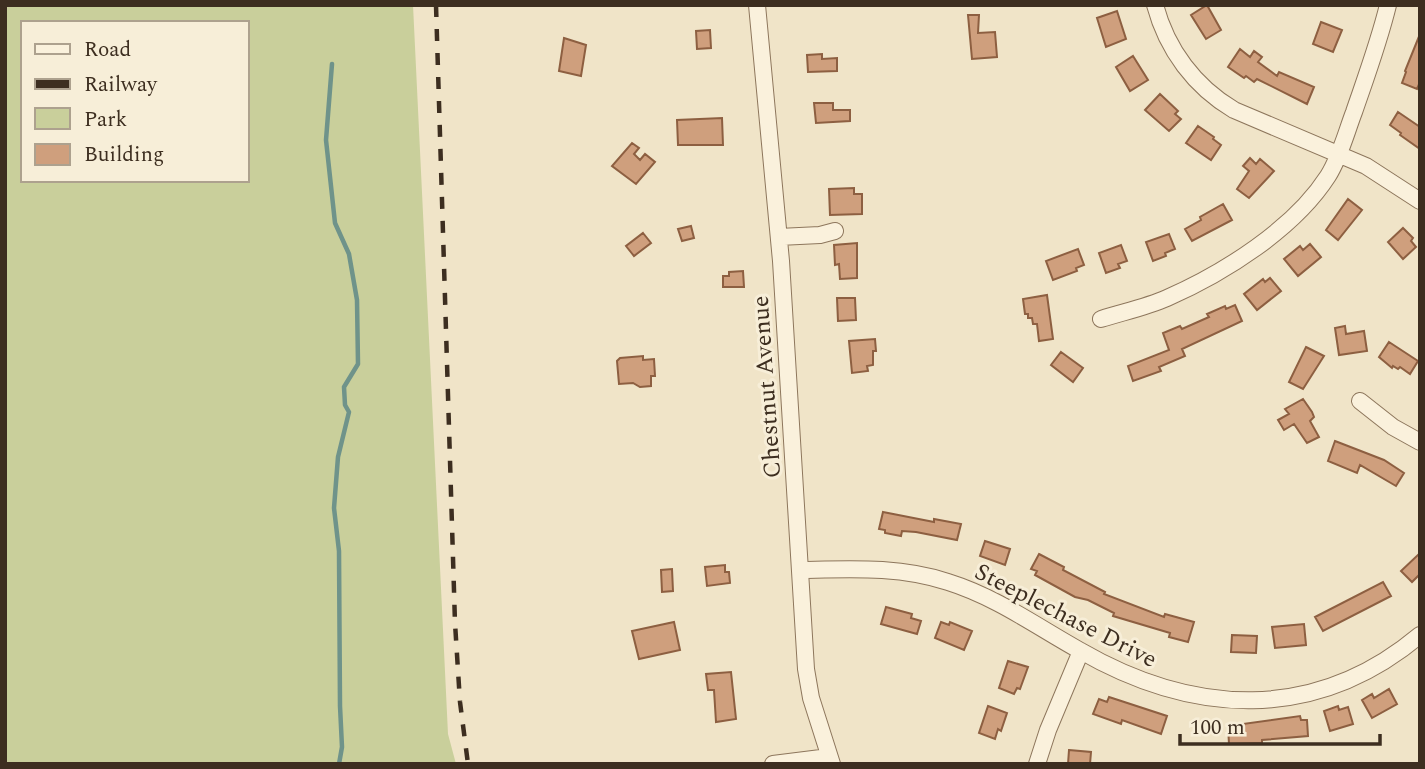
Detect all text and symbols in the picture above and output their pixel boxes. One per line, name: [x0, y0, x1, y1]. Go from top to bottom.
legend: [21, 21, 248, 182]
text: Road: [84, 34, 131, 66]
text: Railway: [84, 69, 158, 101]
text: Park: [84, 104, 128, 136]
text: Building: [84, 139, 164, 171]
street label: Chestnut Avenue: [743, 294, 791, 479]
street label: Steeplechase Drive: [968, 554, 1163, 678]
scale bar: [1180, 702, 1380, 746]
text: 100 m: [1190, 712, 1245, 744]

